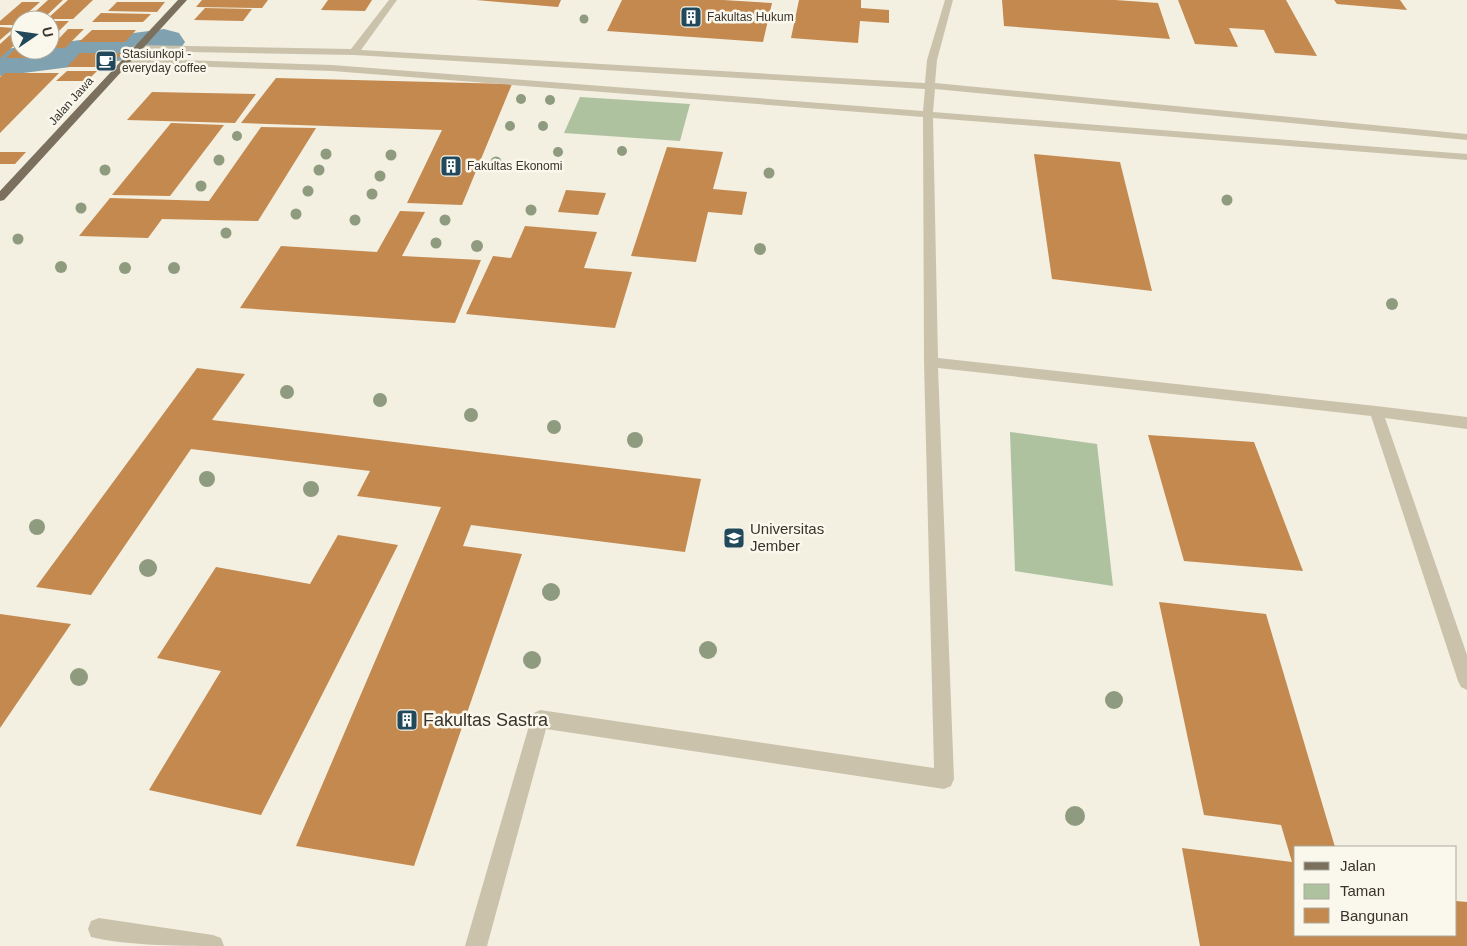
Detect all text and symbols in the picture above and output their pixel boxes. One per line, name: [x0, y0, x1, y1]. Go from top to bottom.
building icon: Fakultas Hukum: [679, 5, 703, 29]
north arrow: [10, 10, 60, 60]
place label: Fakultas Hukum: [707, 10, 794, 24]
text: U: [39, 25, 57, 39]
place label: Stasiunkopi - everyday coffee: [122, 47, 207, 75]
cafe icon: Stasiunkopi - everyday coffee: [94, 49, 118, 73]
street label: Jalan Jawa: [46, 74, 97, 128]
building icon: Fakultas Ekonomi: [439, 154, 463, 178]
place label: Fakultas Ekonomi: [467, 159, 562, 173]
place label: Universitas Jember: [750, 520, 824, 554]
school or university icon: Universitas Jember: [722, 526, 746, 550]
building icon: Fakultas Sastra: [395, 708, 419, 732]
place label: Fakultas Sastra: [423, 710, 549, 730]
legend: [1294, 846, 1457, 936]
text: Jalan: [1340, 857, 1376, 874]
text: Taman: [1340, 882, 1385, 899]
text: Bangunan: [1340, 907, 1408, 924]

